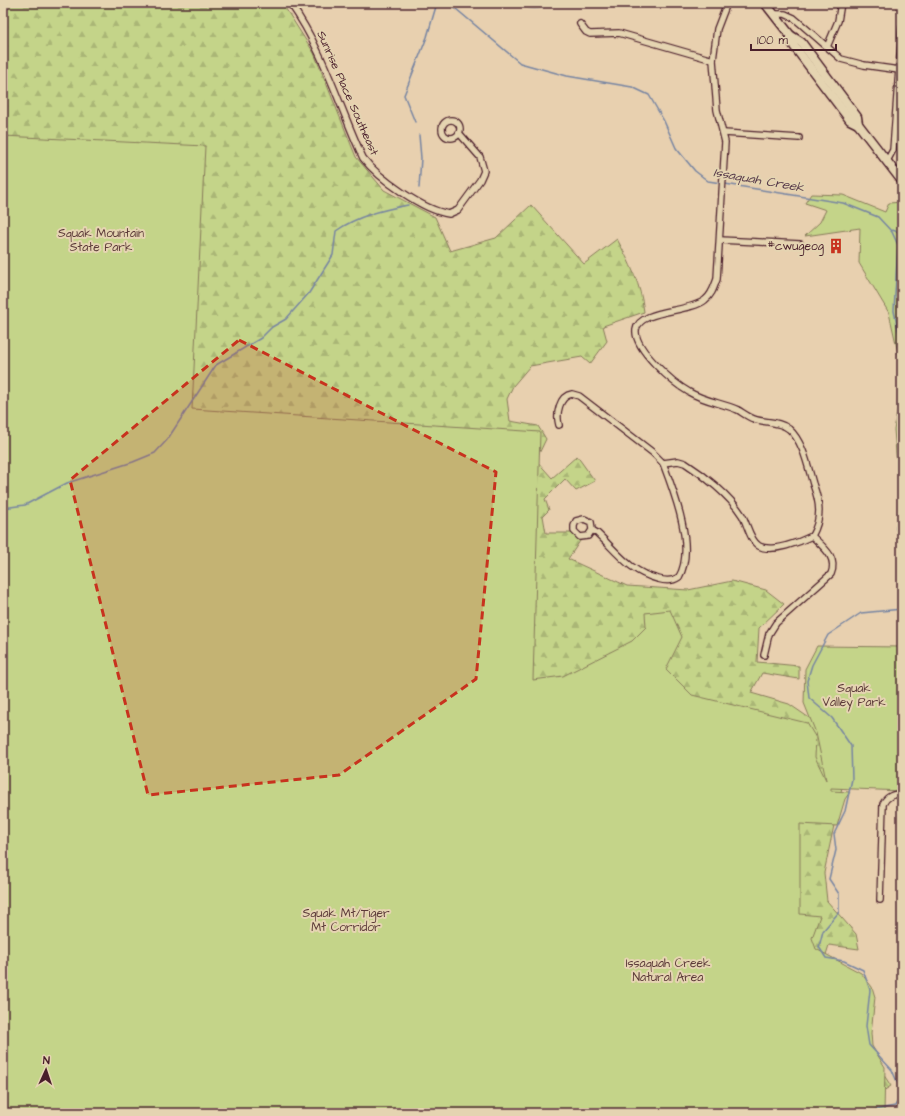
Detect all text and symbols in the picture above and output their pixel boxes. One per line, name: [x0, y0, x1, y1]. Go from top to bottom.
scale bar: [751, 26, 836, 52]
street label: Sunrise Place Southeast: [312, 28, 383, 158]
text: 100 m: [757, 32, 788, 49]
water label: Issaquah Creek: [712, 163, 806, 197]
park label: Squak Mountain State Park: [58, 225, 144, 256]
building icon: #cwugeog: [827, 237, 845, 255]
place label: #cwugeog: [767, 238, 824, 256]
park label: Squak Valley Park: [822, 680, 886, 712]
park label: Squak Mt/Tiger Mt Corridor: [302, 905, 390, 936]
park label: Issaquah Creek Natural Area: [626, 955, 711, 986]
north arrow: [26, 1050, 66, 1090]
text: N: [43, 1053, 50, 1068]

